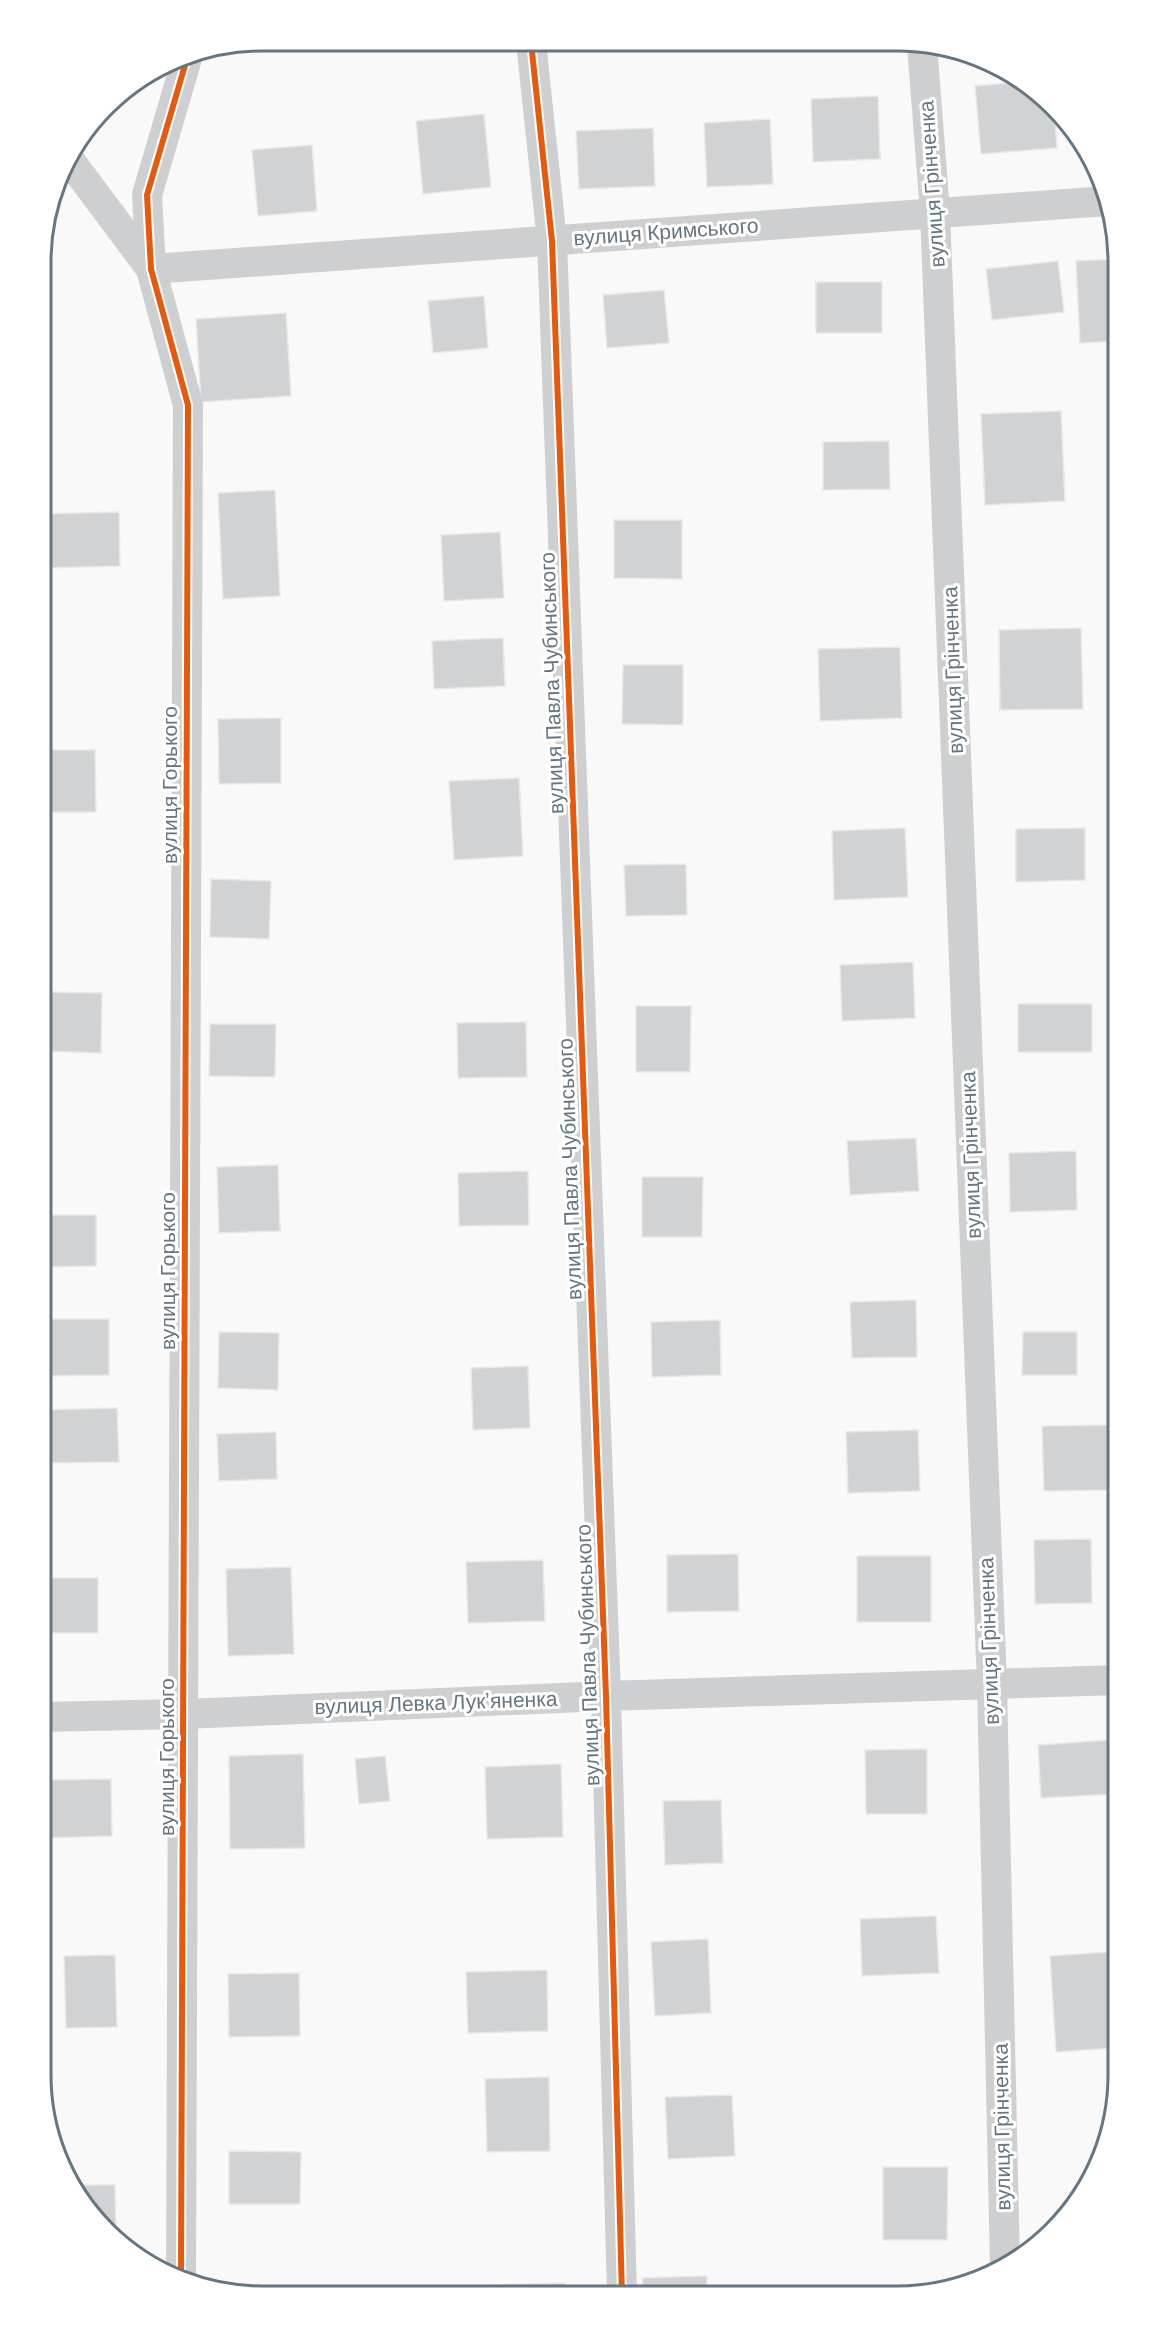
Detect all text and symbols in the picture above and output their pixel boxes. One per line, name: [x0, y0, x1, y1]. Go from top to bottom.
street label: вулиця Грінченка: [912, 99, 952, 268]
street label: вулиця Кримського: [573, 212, 759, 252]
street label: вулиця Павла Чубинського: [533, 551, 571, 815]
street label: вулиця Грінченка: [936, 586, 970, 754]
street label: вулиця Горького: [156, 706, 184, 864]
street label: вулиця Павла Чубинського: [551, 1037, 589, 1301]
street label: вулиця Грінченка: [954, 1071, 988, 1239]
street label: вулиця Горького: [154, 1192, 182, 1350]
street label: вулиця Павла Чубинського: [569, 1523, 607, 1787]
street label: вулиця Грінченка: [972, 1557, 1006, 1725]
street label: вулиця Горького: [153, 1678, 181, 1836]
street label: вулиця Левка Лукʼяненка: [314, 1685, 558, 1721]
street label: вулиця Грінченка: [987, 2043, 1017, 2211]

